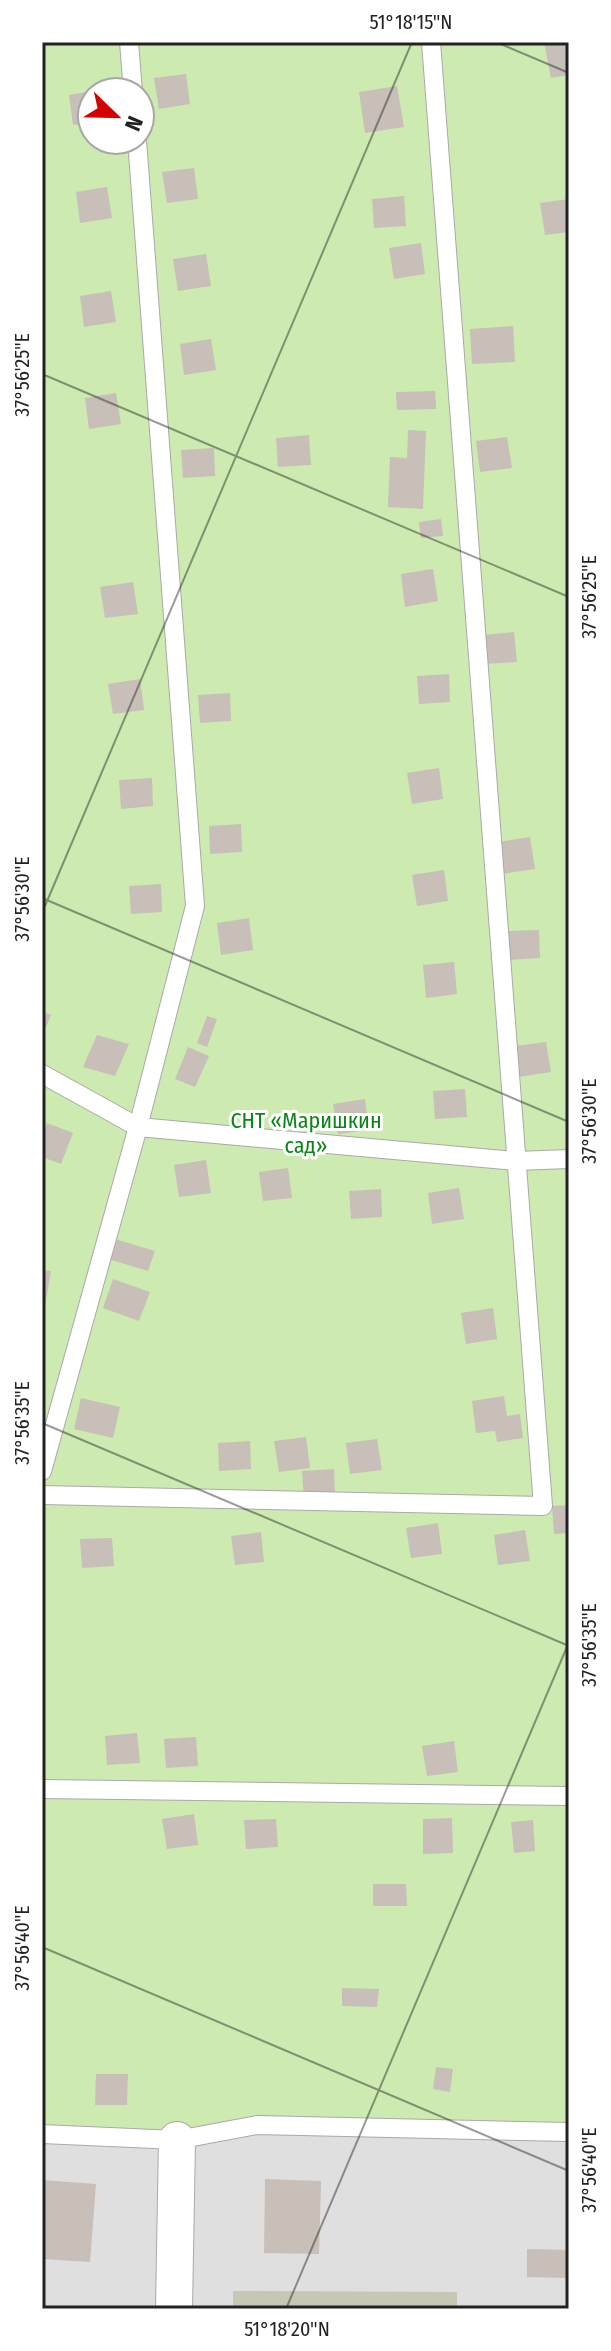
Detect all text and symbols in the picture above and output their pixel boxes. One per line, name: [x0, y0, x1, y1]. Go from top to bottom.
text: 51°18'15"N: [370, 10, 453, 34]
north arrow: [76, 76, 156, 156]
text: N: [119, 112, 149, 135]
text: 37°56'25"E: [10, 333, 34, 417]
text: 37°56'25"E: [577, 555, 601, 639]
text: 37°56'30"E: [10, 856, 34, 942]
text: 37°56'30"E: [577, 1078, 601, 1164]
park label: СНТ «Маришкин сад»: [230, 1107, 382, 1159]
text: 37°56'35"E: [10, 1381, 34, 1465]
text: 37°56'35"E: [577, 1603, 601, 1687]
text: 37°56'40"E: [10, 1905, 34, 1991]
text: 37°56'40"E: [577, 2127, 601, 2213]
text: 51°18'20"N: [244, 2317, 330, 2341]

